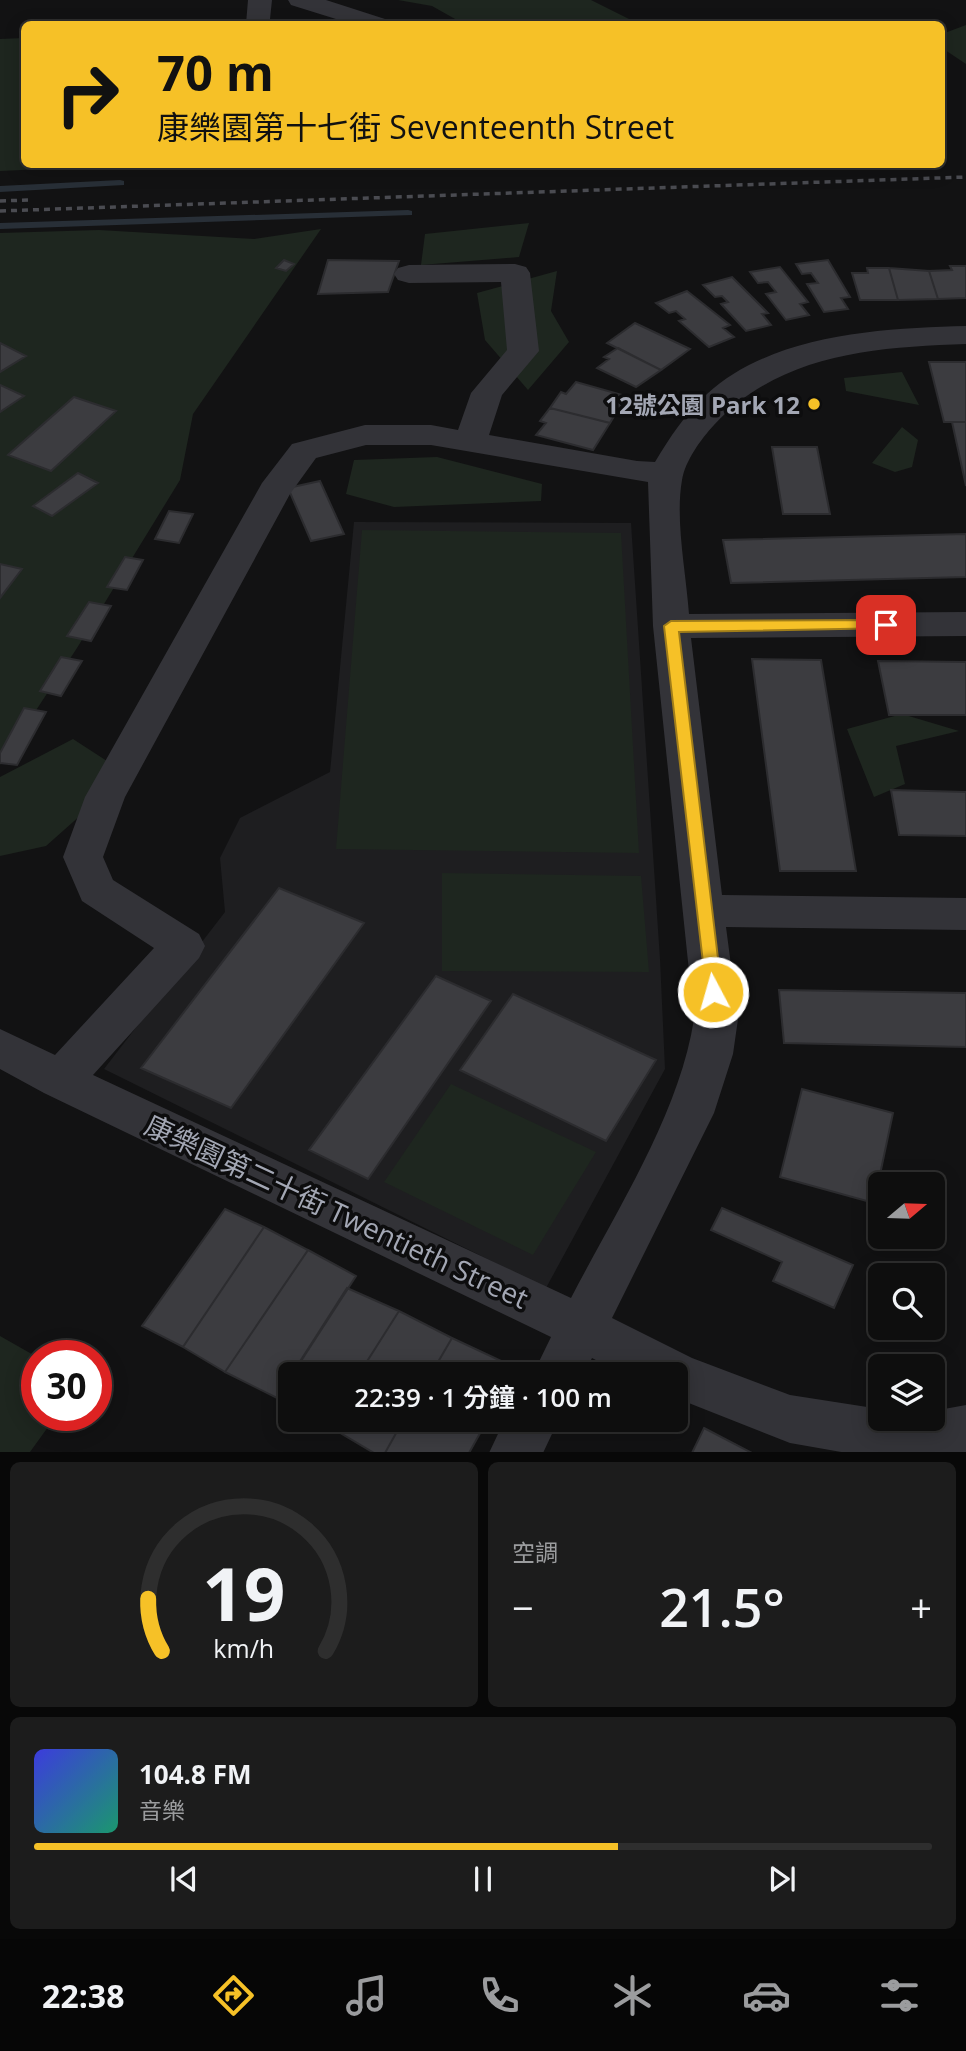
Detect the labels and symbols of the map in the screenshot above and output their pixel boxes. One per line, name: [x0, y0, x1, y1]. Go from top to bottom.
place label: 12號公園 Park 12: [605, 388, 800, 421]
marker: 12號公園 Park 12: [806, 396, 822, 412]
pin: [856, 595, 916, 655]
position arrow: [676, 955, 750, 1029]
street label: 康樂園第二十街 Twentieth Street: [139, 1105, 535, 1317]
north arrow: [868, 1172, 945, 1250]
speed limit sign: 30: [21, 1340, 112, 1431]

